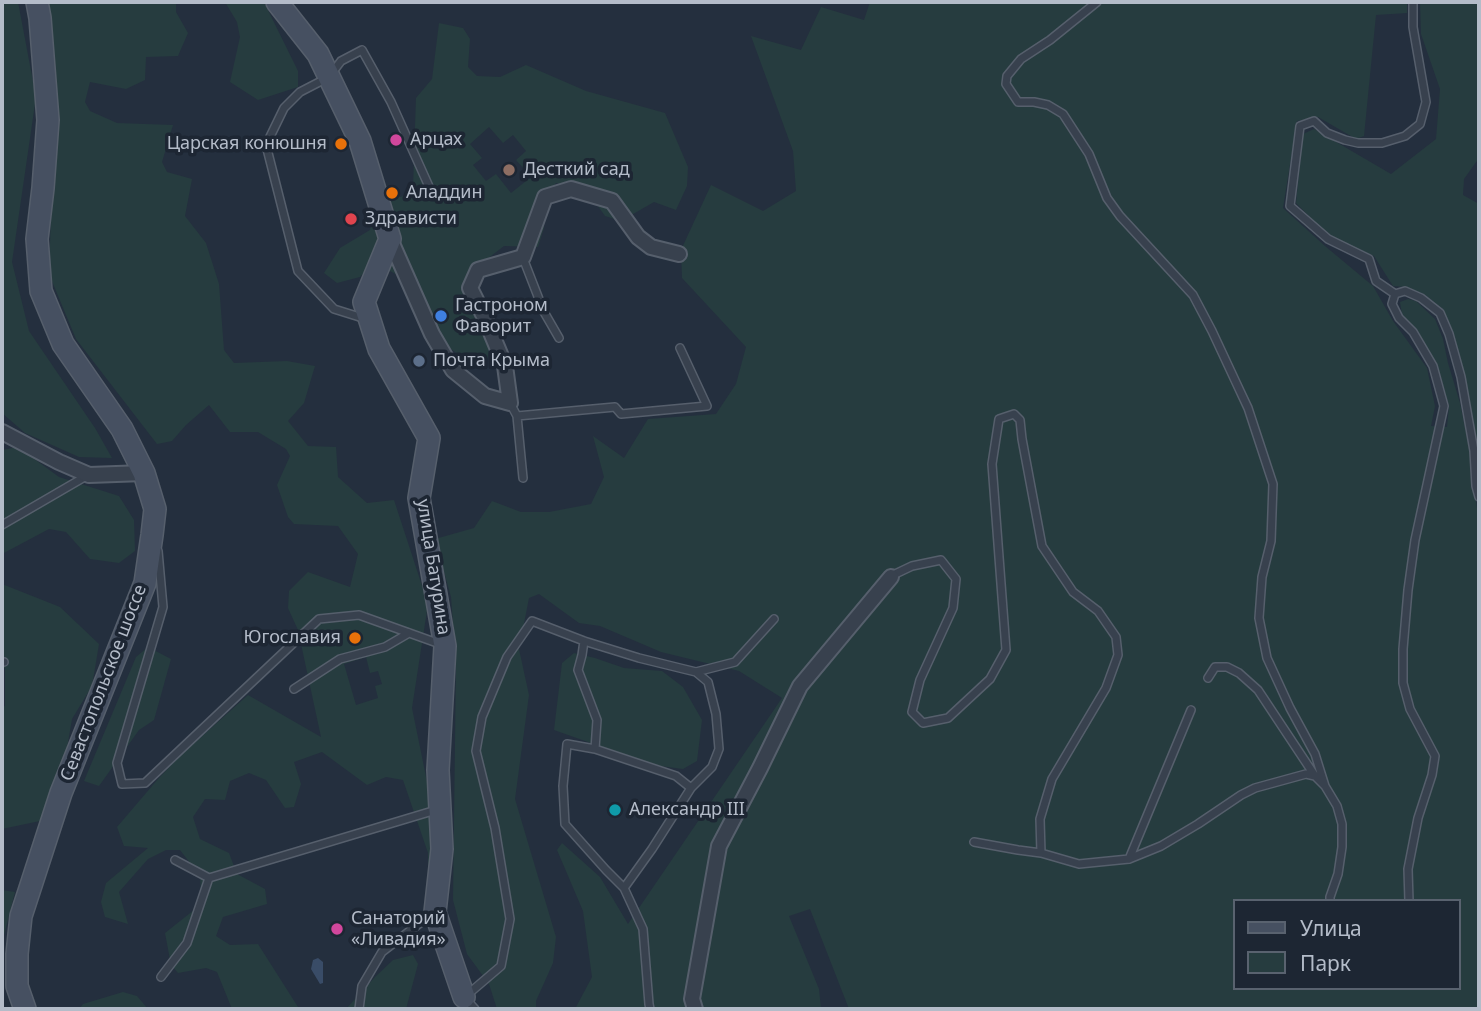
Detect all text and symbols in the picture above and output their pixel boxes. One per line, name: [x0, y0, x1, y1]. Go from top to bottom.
place label: Арцах: [410, 129, 462, 151]
marker: Арцах: [388, 132, 404, 148]
place label: Царская конюшня: [167, 133, 327, 155]
marker: Царская конюшня: [333, 136, 349, 152]
place label: Десткий сад: [523, 159, 630, 181]
marker: Десткий сад: [501, 162, 517, 178]
place label: Аладдин: [406, 182, 482, 204]
marker: Аладдин: [384, 185, 400, 201]
place label: Здрависти: [365, 208, 457, 230]
marker: Здрависти: [343, 211, 359, 227]
place label: Гастроном Фаворит: [455, 295, 548, 338]
marker: Гастроном Фаворит: [433, 308, 449, 324]
place label: Почта Крыма: [433, 350, 550, 372]
marker: Почта Крыма: [411, 353, 427, 369]
street label: улица Батурина: [412, 498, 454, 636]
street label: Севастопольское шоссе: [57, 582, 151, 784]
place label: Югославия: [243, 627, 341, 649]
marker: Югославия: [347, 630, 363, 646]
place label: Александр III: [629, 799, 745, 821]
marker: Александр III: [607, 802, 623, 818]
legend: [1232, 899, 1460, 990]
place label: Санаторий «Ливадия»: [351, 908, 446, 950]
text: Улица: [1300, 914, 1362, 942]
marker: Санаторий «Ливадия»: [329, 921, 345, 937]
text: Парк: [1300, 949, 1351, 977]

